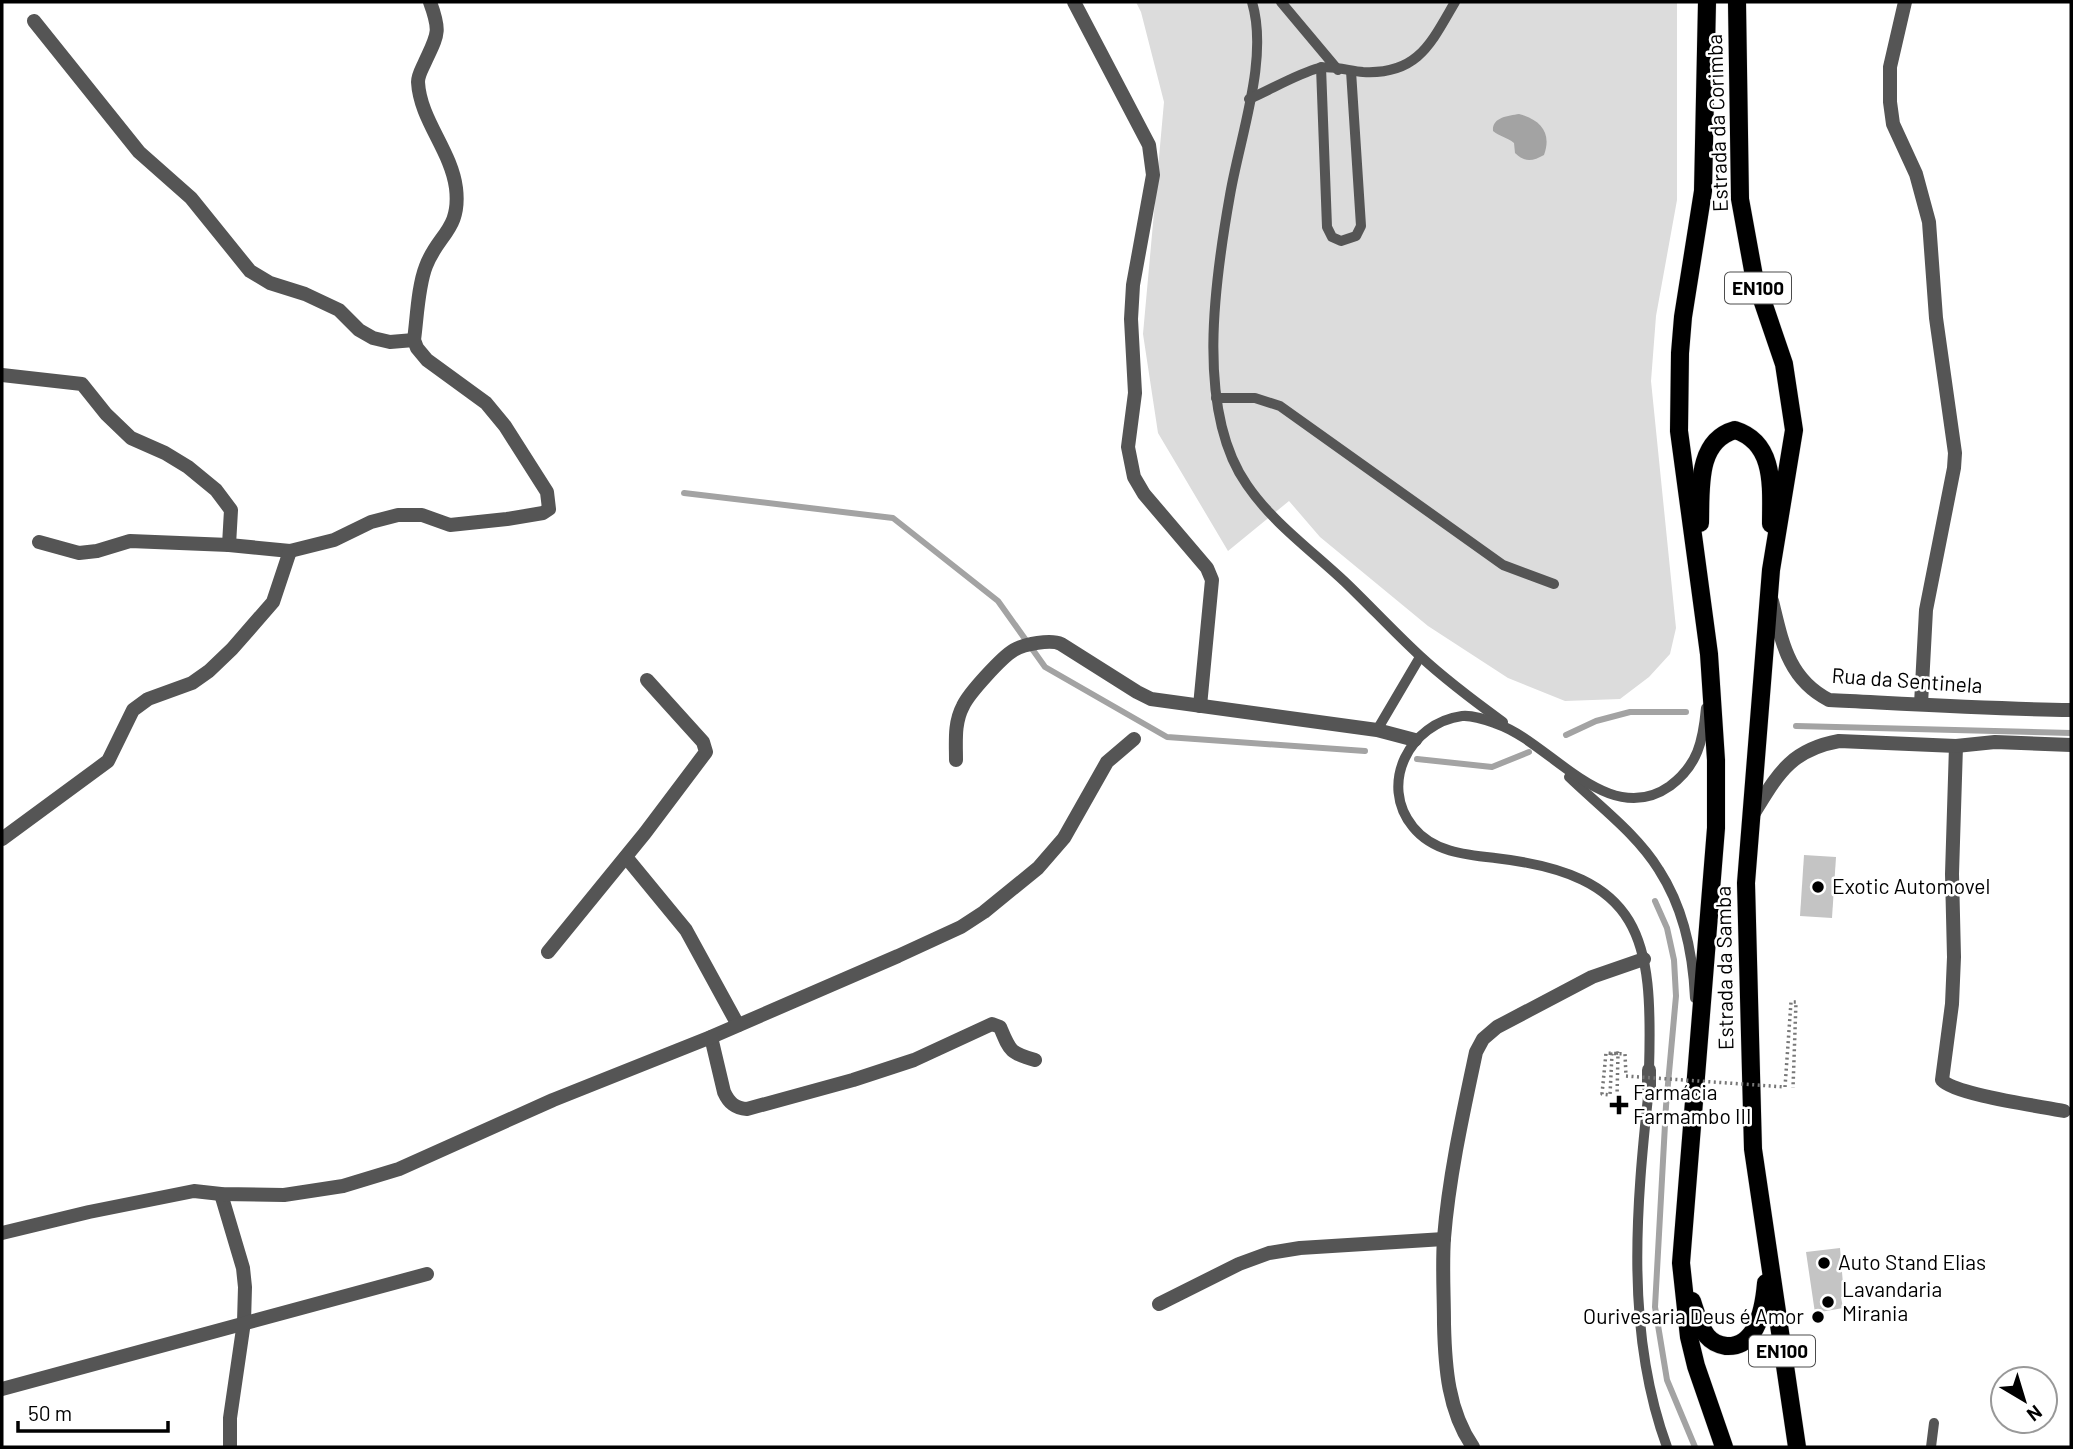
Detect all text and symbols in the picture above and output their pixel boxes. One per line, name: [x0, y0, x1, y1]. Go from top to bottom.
street label: Estrada da Corimba: [1701, 34, 1732, 213]
road number: EN100: [1725, 272, 1791, 304]
street label: Rua da Sentinela: [1831, 662, 1983, 697]
place label: Exotic Automovel: [1832, 873, 1990, 898]
marker: Exotic Automovel: [1810, 879, 1826, 895]
street label: Estrada da Samba: [1710, 886, 1737, 1050]
place label: Farmácia Farmambo III: [1633, 1079, 1751, 1128]
marker: Farmácia Farmambo III: [1611, 1097, 1627, 1113]
place label: Auto Stand Elias: [1838, 1249, 1986, 1274]
marker: Auto Stand Elias: [1816, 1255, 1832, 1271]
place label: Lavandaria Mirania: [1842, 1276, 1942, 1325]
marker: Lavandaria Mirania: [1820, 1294, 1836, 1310]
place label: Ourivesaria Deus é Amor: [1583, 1303, 1804, 1328]
marker: Ourivesaria Deus é Amor: [1810, 1309, 1826, 1325]
road number: EN100: [1749, 1336, 1815, 1366]
north arrow: [1989, 1365, 2059, 1435]
scale bar: [18, 1390, 168, 1434]
text: 50 m: [28, 1400, 72, 1425]
text: N: [2023, 1401, 2047, 1427]

